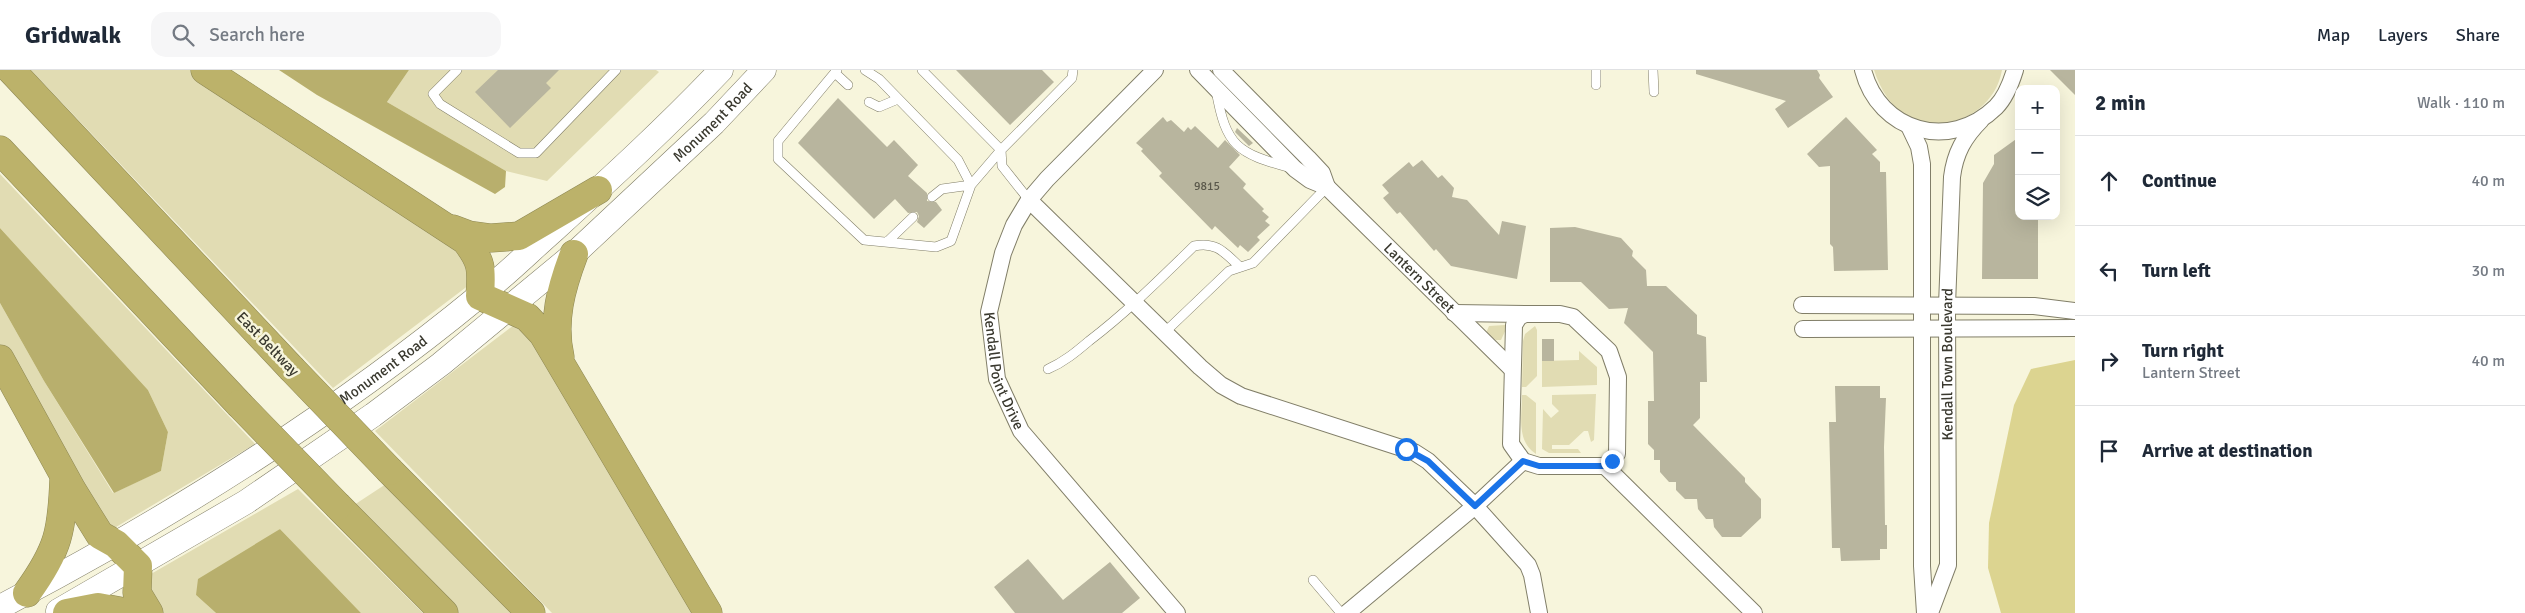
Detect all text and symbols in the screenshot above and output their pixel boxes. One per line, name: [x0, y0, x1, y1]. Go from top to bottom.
search box: [151, 12, 501, 57]
text: Gridwalk: [25, 20, 121, 50]
icon: search: [169, 21, 197, 49]
text: Search here: [209, 23, 305, 47]
text: Map: [2317, 24, 2350, 46]
text: Layers: [2378, 24, 2428, 46]
text: Share: [2456, 24, 2500, 46]
street label: Monument Road: [669, 79, 756, 166]
map controls: [2015, 85, 2060, 220]
button: +: [2015, 85, 2060, 130]
text: 2 min: [2095, 90, 2146, 116]
text: Walk · 110 m: [2417, 93, 2505, 113]
button: −: [2015, 130, 2060, 175]
icon: ahead: [2095, 167, 2123, 195]
text: Continue: [2142, 169, 2217, 193]
text: 40 m: [2471, 171, 2505, 191]
button: layers: [2015, 175, 2060, 220]
house number: 9815: [1194, 179, 1220, 194]
street label: Lantern Street: [1380, 239, 1458, 317]
icon: left: [2095, 257, 2123, 285]
text: Turn left: [2142, 259, 2211, 283]
text: 30 m: [2471, 261, 2505, 281]
street label: Kendall Town Boulevard: [1938, 288, 1957, 441]
street label: East Beltway: [233, 308, 303, 380]
street label: Kendall Point Drive: [980, 311, 1028, 432]
street label: Monument Road: [336, 332, 431, 408]
text: Turn right: [2142, 339, 2224, 363]
icon: right: [2095, 347, 2123, 375]
text: 40 m: [2471, 351, 2505, 371]
text: Lantern Street: [2142, 363, 2240, 383]
icon: arrive: [2095, 437, 2123, 465]
route start: [1395, 438, 1418, 461]
text: Arrive at destination: [2142, 439, 2313, 463]
route end: [1601, 450, 1624, 473]

